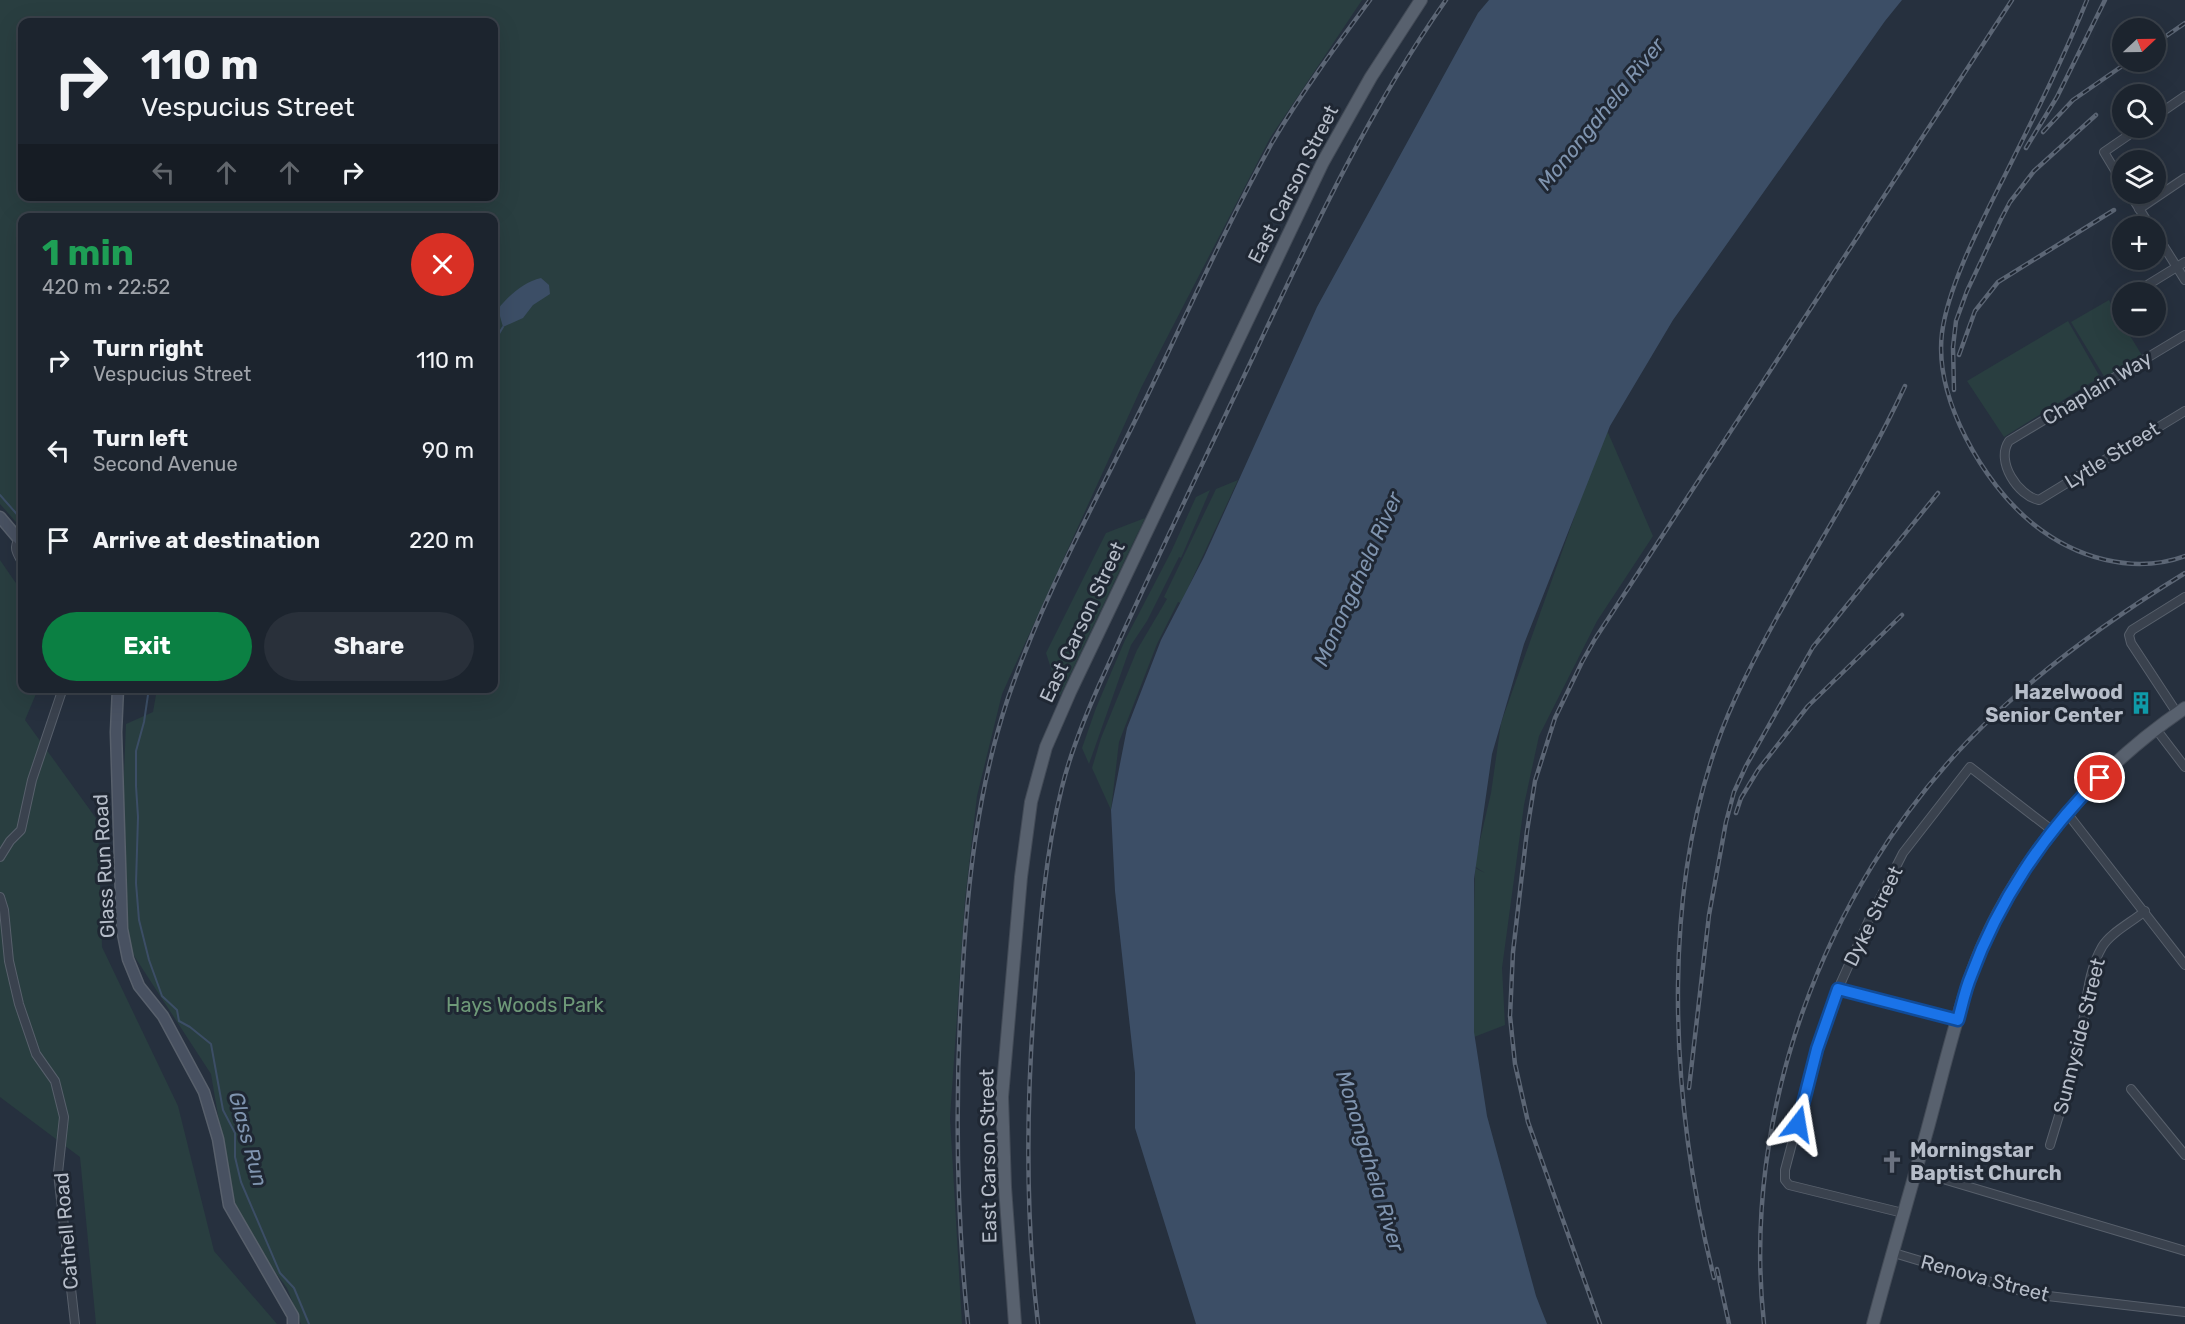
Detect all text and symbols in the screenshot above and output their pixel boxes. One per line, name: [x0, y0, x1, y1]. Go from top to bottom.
north arrow: [2112, 18, 2166, 72]
map controls: [2112, 18, 2166, 336]
water label: Monongahela River: [1532, 32, 1670, 195]
text: 110 m: [141, 40, 259, 90]
icon: right: [42, 42, 120, 120]
button: search: [2112, 84, 2166, 138]
text: Vespucius Street: [141, 91, 355, 123]
street label: East Carson Street: [1243, 101, 1343, 267]
button: layers: [2112, 150, 2166, 204]
icon: left: [147, 156, 180, 189]
icon: ahead: [210, 156, 243, 189]
icon: ahead: [273, 156, 306, 189]
icon: right: [336, 156, 369, 189]
button: +: [2112, 216, 2166, 270]
text: 1 min: [42, 231, 134, 274]
button: close: [411, 233, 474, 296]
text: 420 m · 22:52: [42, 275, 170, 299]
button: −: [2112, 282, 2166, 336]
text: Turn right: [93, 335, 203, 362]
icon: right: [42, 344, 75, 377]
street label: Chaplain Way: [2038, 346, 2156, 430]
text: 110 m: [416, 347, 474, 374]
text: Vespucius Street: [93, 362, 251, 386]
street label: Lytle Street: [2060, 416, 2164, 494]
text: Turn left: [93, 425, 188, 452]
icon: left: [42, 434, 75, 467]
text: 90 m: [422, 437, 474, 464]
text: Second Avenue: [93, 452, 238, 476]
water label: Monongahela River: [1308, 487, 1408, 670]
icon: arrive: [42, 524, 75, 557]
text: Arrive at destination: [93, 527, 320, 554]
text: 220 m: [409, 527, 474, 554]
street label: East Carson Street: [1034, 538, 1130, 706]
button: Exit: [42, 612, 252, 681]
button: Share: [264, 612, 474, 681]
place label: Hazelwood Senior Center: [1985, 680, 2123, 727]
building icon: Hazelwood Senior Center: [2128, 690, 2154, 716]
pin: [2074, 752, 2125, 803]
icon: arrive: [2083, 761, 2116, 794]
street label: Glass Run Road: [88, 793, 120, 939]
street label: Dyke Street: [1838, 862, 1908, 970]
street label: Sunnyside Street: [2048, 955, 2110, 1117]
park label: Hays Woods Park: [446, 993, 605, 1017]
water label: Monongahela River: [1331, 1067, 1410, 1255]
street label: East Carson Street: [974, 1068, 1002, 1243]
water label: Glass Run: [224, 1089, 273, 1189]
position arrow: [1766, 1092, 1830, 1156]
place label: Morningstar Baptist Church: [1910, 1138, 2062, 1185]
church icon: Morningstar Baptist Church: [1879, 1149, 1905, 1175]
street label: Cathell Road: [49, 1171, 83, 1291]
street label: Renova Street: [1918, 1249, 2052, 1307]

